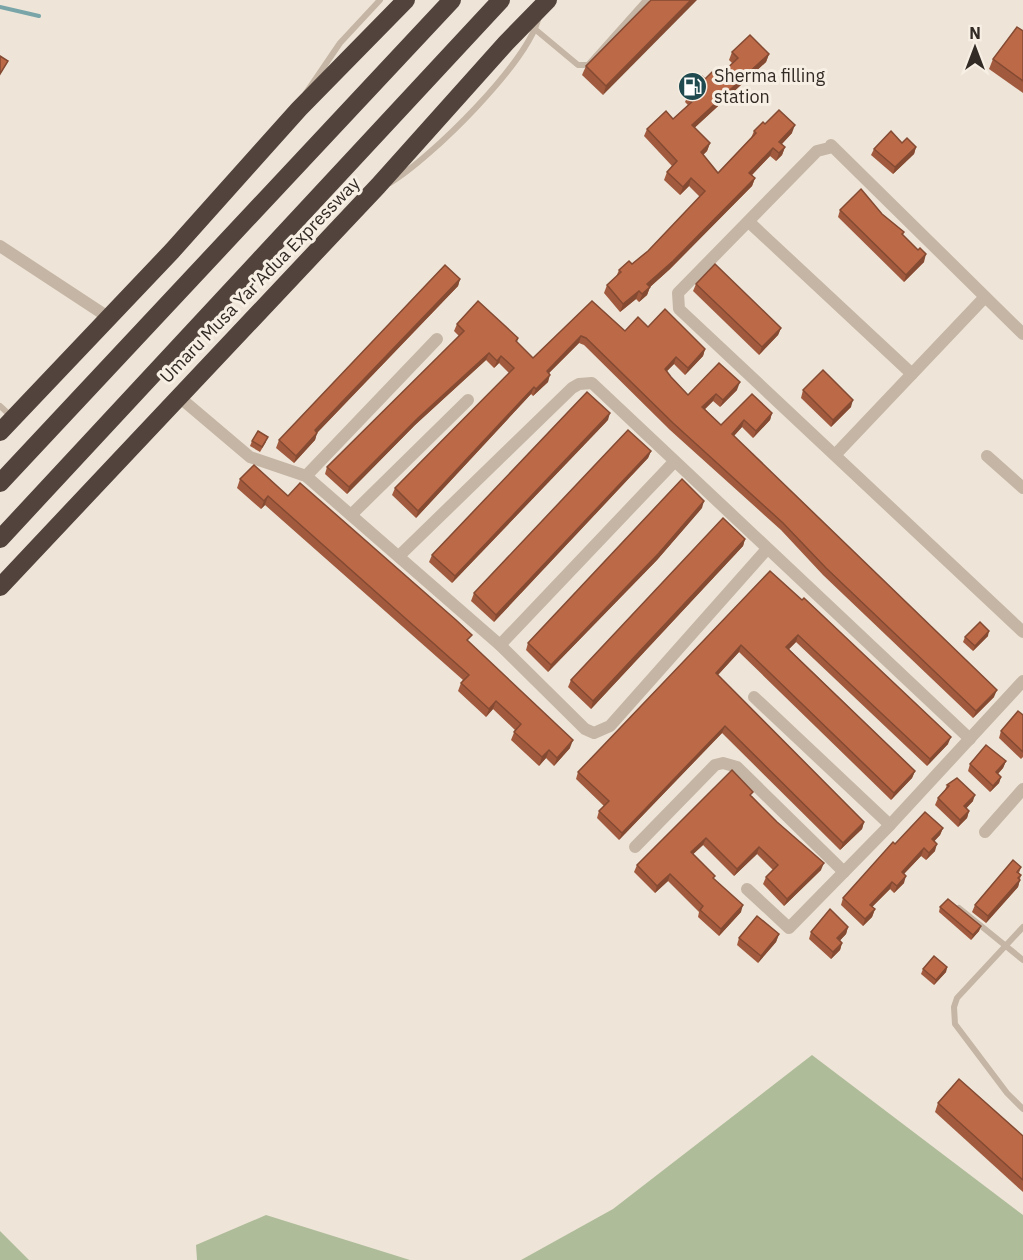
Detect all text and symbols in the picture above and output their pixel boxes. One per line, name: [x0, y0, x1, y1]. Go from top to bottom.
north arrow: [945, 18, 1005, 78]
text: N: [969, 23, 981, 43]
place label: Sherma filling station: [714, 64, 825, 108]
fuel station icon: Sherma filling station: [677, 70, 709, 102]
street label: Umaru Musa Yar'Adua Expressway: [155, 172, 364, 388]

